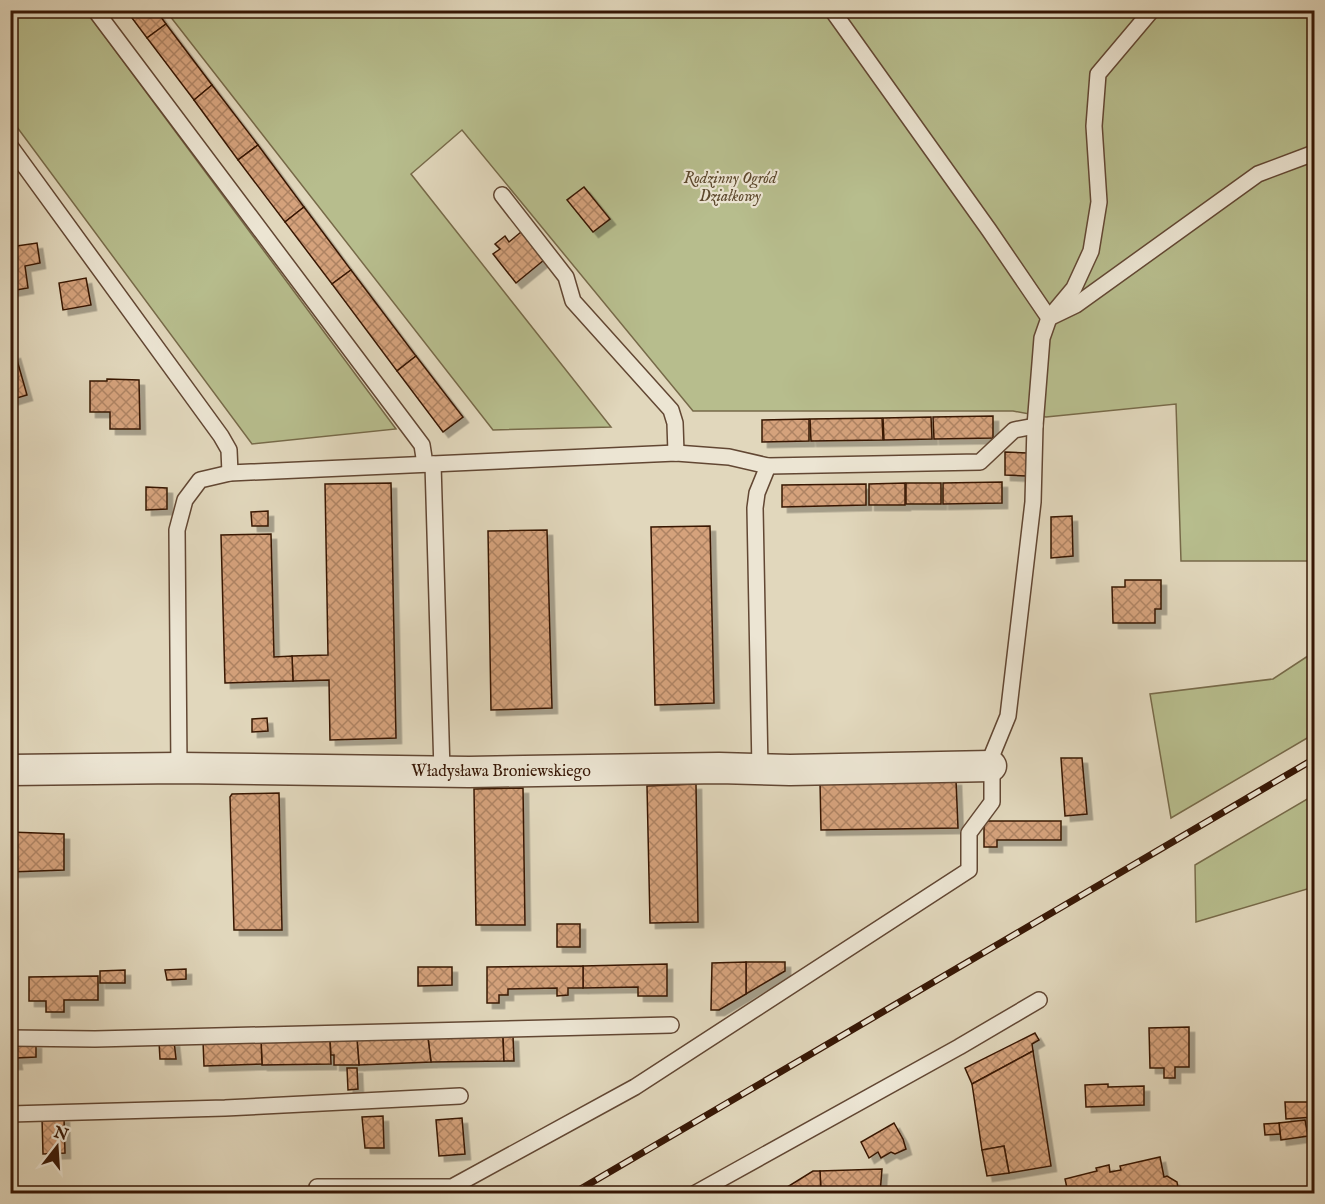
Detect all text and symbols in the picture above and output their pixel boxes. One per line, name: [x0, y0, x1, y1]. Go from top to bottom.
park label: Rodzinny Ogród Działkowy: [684, 169, 778, 207]
street label: Władysława Broniewskiego: [411, 762, 591, 782]
north arrow: [27, 1117, 87, 1177]
text: N: [50, 1123, 70, 1146]

